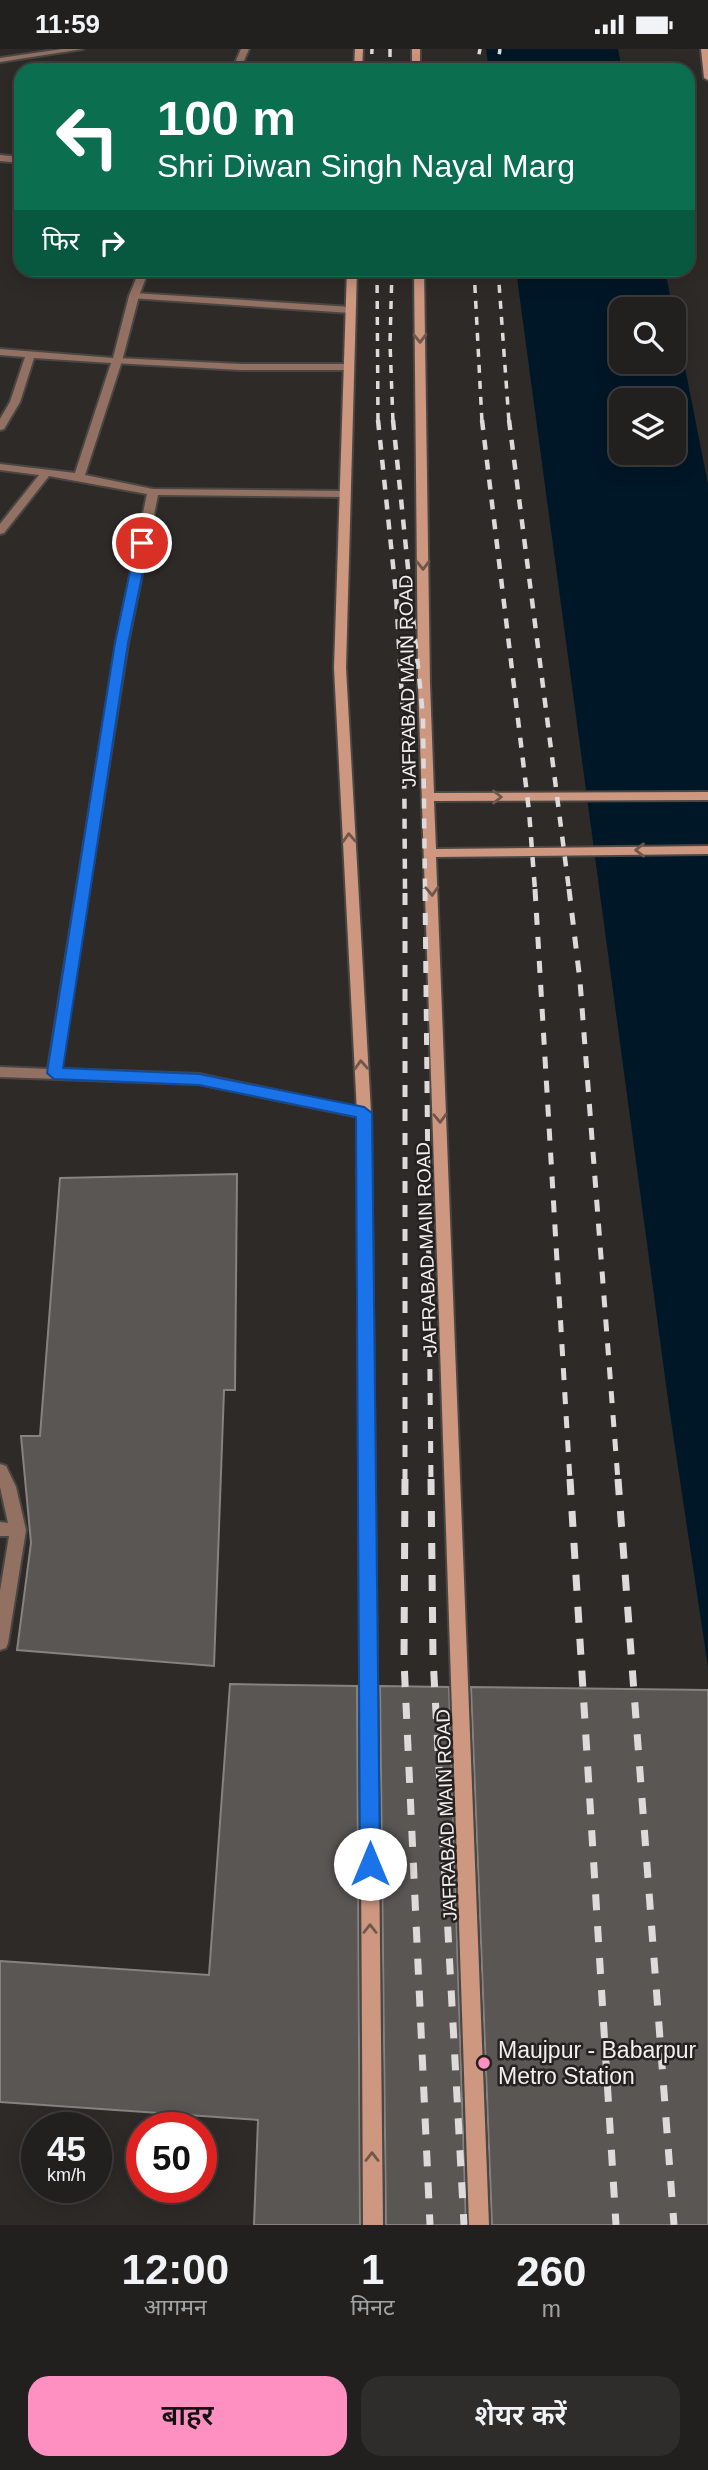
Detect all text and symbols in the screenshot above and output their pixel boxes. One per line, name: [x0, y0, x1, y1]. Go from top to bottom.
text: 11:59: [35, 9, 100, 39]
icon: left: [42, 91, 133, 182]
text: 100 m: [157, 91, 296, 145]
text: Shri Diwan Singh Nayal Marg: [157, 148, 575, 184]
icon: right: [93, 224, 131, 262]
text: फिर: [42, 226, 79, 256]
map controls: [609, 297, 686, 465]
button: search: [609, 297, 686, 374]
one-way arrow: [412, 332, 427, 343]
button: layers: [609, 388, 686, 465]
pin: [112, 513, 172, 573]
icon: arrive: [123, 524, 161, 562]
one-way arrow: [415, 560, 431, 571]
street label: JAFRABAD MAIN ROAD: [395, 575, 420, 787]
one-way arrow: [492, 789, 503, 805]
one-way arrow: [342, 832, 357, 843]
one-way arrow: [634, 843, 645, 858]
one-way arrow: [425, 885, 440, 896]
one-way arrow: [354, 1059, 369, 1070]
one-way arrow: [433, 1113, 448, 1124]
street label: JAFRABAD MAIN ROAD: [412, 1142, 441, 1354]
street label: JAFRABAD MAIN ROAD: [432, 1709, 461, 1921]
position arrow: [333, 1827, 407, 1901]
one-way arrow: [362, 1924, 378, 1934]
place label: Maujpur - Babarpur Metro Station: [498, 2037, 696, 2089]
marker: Maujpur - Babarpur Metro Station: [476, 2055, 492, 2071]
speed limit sign: 50: [126, 2112, 217, 2203]
text: 45: [47, 2129, 86, 2168]
one-way arrow: [364, 2151, 380, 2162]
text: km/h: [47, 2165, 86, 2185]
text: 12:00: [122, 2246, 229, 2293]
text: 1: [361, 2246, 384, 2293]
text: 260: [516, 2248, 586, 2295]
text: आगमन: [144, 2294, 207, 2320]
text: मिनट: [351, 2294, 395, 2320]
text: m: [542, 2296, 561, 2322]
button: बाहर: [28, 2376, 347, 2456]
button: शेयर करें: [361, 2376, 680, 2456]

